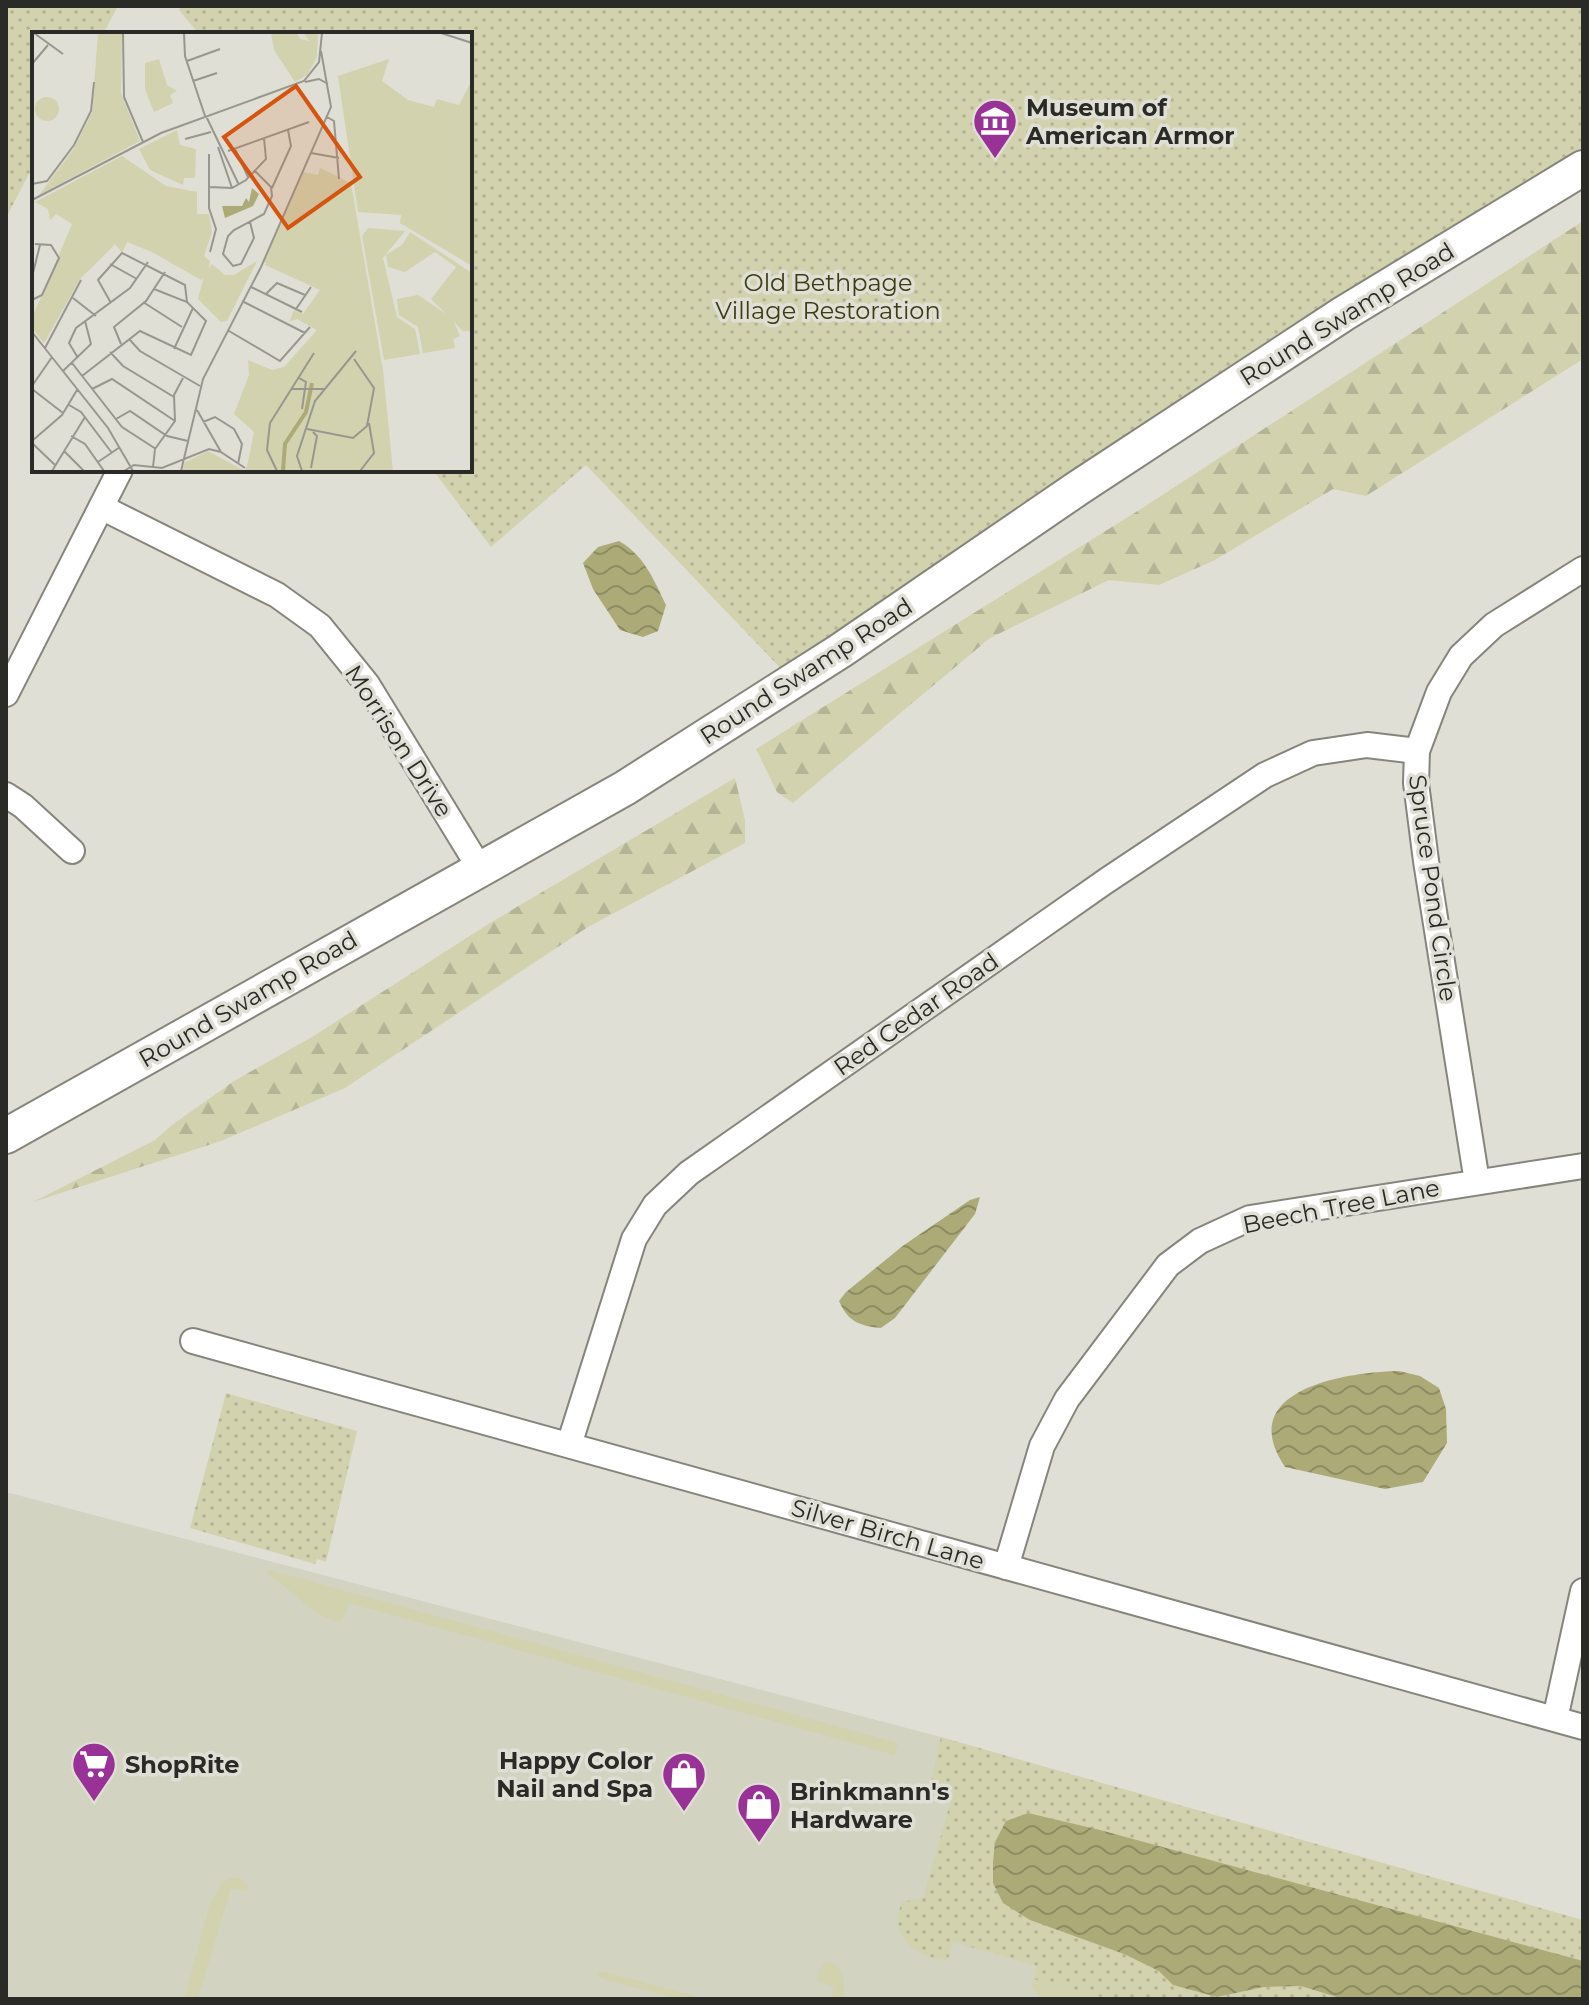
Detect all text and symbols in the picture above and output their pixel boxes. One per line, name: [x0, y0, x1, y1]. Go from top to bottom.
inset map: [32, 32, 472, 472]
place label: Museum of American Armor: [1025, 93, 1235, 150]
museum icon: Museum of American Armor: [971, 97, 1019, 160]
street label: Round Swamp Road: [1234, 236, 1460, 392]
park label: Old Bethpage Village Restoration: [715, 268, 941, 325]
street label: Round Swamp Road: [694, 591, 918, 751]
street label: Morrison Drive: [339, 660, 459, 822]
street label: Spruce Pond Circle: [1403, 773, 1463, 1003]
street label: Round Swamp Road: [134, 925, 362, 1073]
street label: Red Cedar Road: [828, 946, 1004, 1082]
street label: Beech Tree Lane: [1240, 1173, 1442, 1239]
street label: Silver Birch Lane: [788, 1493, 988, 1575]
supermarket icon: ShopRite: [70, 1740, 118, 1803]
place label: Happy Color Nail and Spa: [496, 1746, 653, 1803]
place label: ShopRite: [125, 1750, 239, 1779]
shop icon: Happy Color Nail and Spa: [660, 1750, 708, 1813]
place label: Brinkmann's Hardware: [790, 1777, 950, 1834]
shop icon: Brinkmann's Hardware: [735, 1781, 783, 1844]

